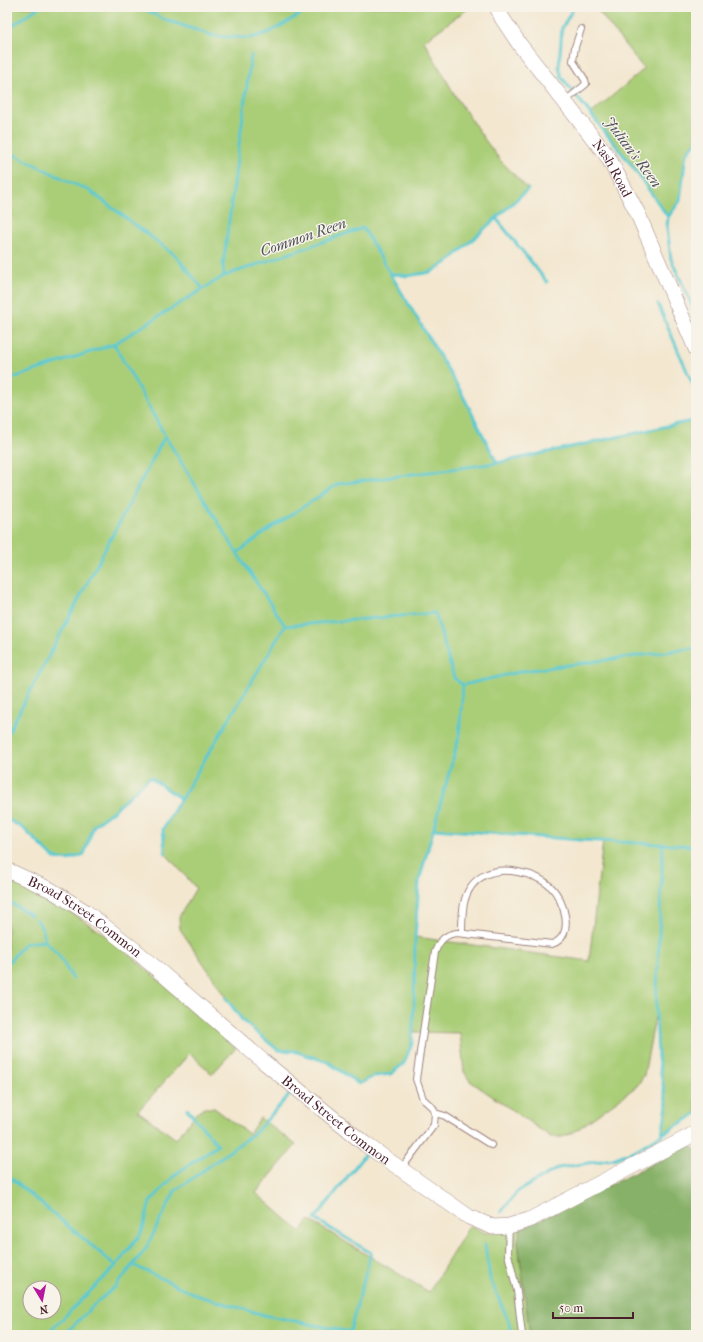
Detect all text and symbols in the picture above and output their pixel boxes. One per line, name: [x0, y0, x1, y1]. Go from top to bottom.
water label: Julian's Reen: [600, 113, 666, 191]
street label: Nash Road: [589, 136, 636, 200]
water label: Common Reen: [258, 214, 348, 260]
street label: Broad Street Common: [25, 872, 145, 961]
street label: Broad Street Common: [278, 1071, 394, 1168]
north arrow: [22, 1280, 62, 1320]
scale bar: [553, 1294, 633, 1320]
text: 50 m: [559, 1301, 583, 1315]
text: N: [38, 1302, 49, 1317]

